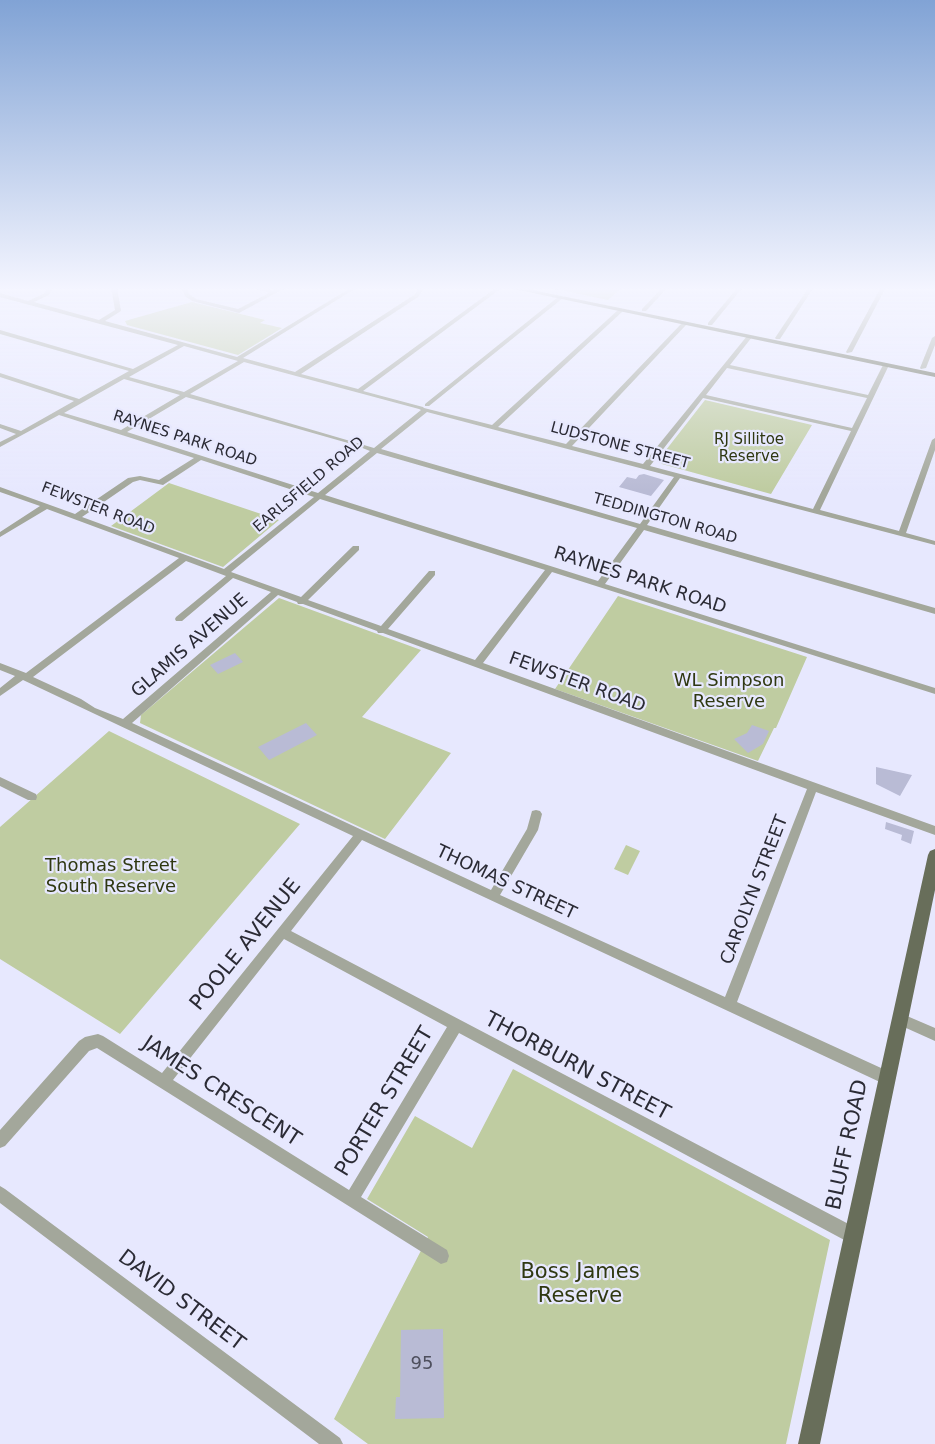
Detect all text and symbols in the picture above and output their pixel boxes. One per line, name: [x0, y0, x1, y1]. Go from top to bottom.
street label: RAYNES PARK ROAD: [111, 407, 259, 471]
street label: LUDSTONE STREET: [548, 419, 692, 473]
park label: RJ Sillitoe Reserve: [714, 431, 784, 466]
street label: EARLSFIELD ROAD: [250, 433, 368, 537]
street label: FEWSTER ROAD: [39, 479, 157, 539]
street label: TEDDINGTON ROAD: [591, 490, 739, 548]
street label: RAYNES PARK ROAD: [551, 543, 729, 619]
street label: GLAMIS AVENUE: [127, 589, 253, 703]
street label: FEWSTER ROAD: [506, 648, 648, 718]
park label: WL Simpson Reserve: [674, 670, 784, 712]
street label: CAROLYN STREET: [717, 812, 793, 968]
street label: THOMAS STREET: [432, 841, 580, 925]
park label: Thomas Street South Reserve: [45, 855, 177, 898]
street label: POOLE AVENUE: [185, 874, 307, 1016]
street label: THORBURN STREET: [480, 1007, 674, 1127]
street label: PORTER STREET: [330, 1023, 440, 1181]
street label: JAMES CRESCENT: [137, 1031, 305, 1153]
street label: BLUFF ROAD: [822, 1078, 874, 1212]
street label: DAVID STREET: [113, 1245, 249, 1357]
park label: Boss James Reserve: [520, 1260, 640, 1310]
house number: 95: [411, 1353, 433, 1375]

